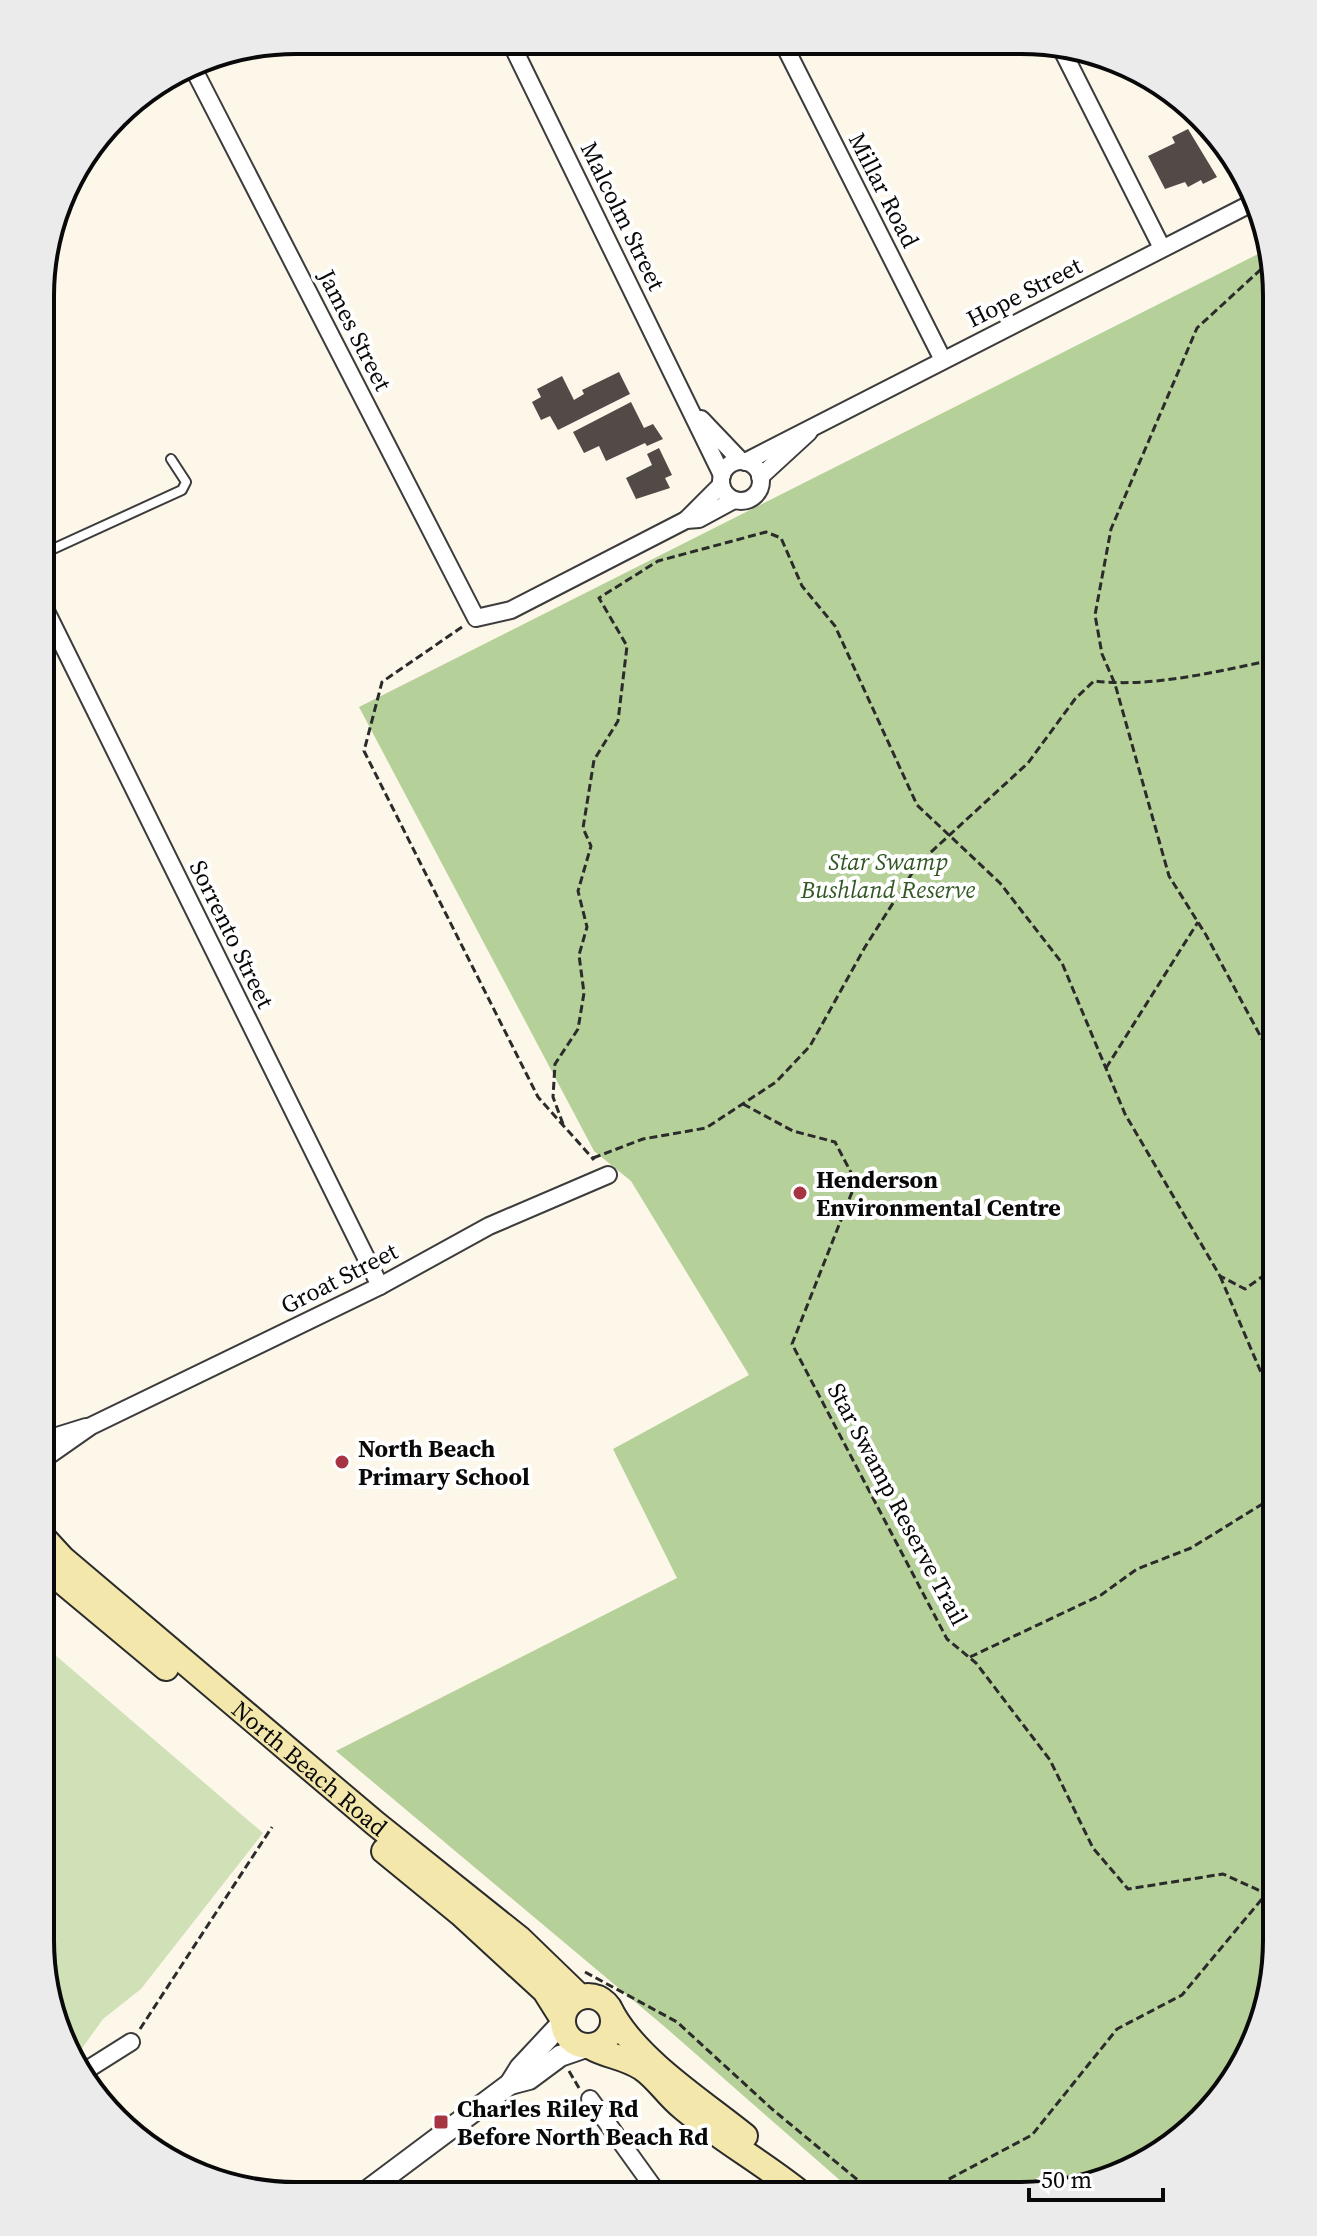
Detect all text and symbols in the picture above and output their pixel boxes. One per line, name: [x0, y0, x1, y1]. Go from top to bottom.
street label: Millar Road: [841, 127, 927, 254]
street label: Malcolm Street: [573, 136, 673, 296]
street label: Hope Street: [961, 249, 1087, 335]
street label: James Street: [310, 263, 400, 397]
park label: Star Swamp Bushland Reserve: [800, 845, 975, 906]
street label: Sorrento Street: [182, 854, 282, 1014]
place label: Henderson Environmental Centre: [816, 1163, 1061, 1224]
marker: Henderson Environmental Centre: [791, 1184, 809, 1202]
street label: Groat Street: [275, 1234, 403, 1322]
street label: Star Swamp Reserve Trail: [820, 1377, 976, 1631]
place label: North Beach Primary School: [358, 1432, 530, 1493]
marker: North Beach Primary School: [333, 1453, 351, 1471]
street label: North Beach Road: [225, 1693, 395, 1844]
place label: Charles Riley Rd Before North Beach Rd: [457, 2092, 708, 2153]
marker: Charles Riley Rd Before North Beach Rd: [432, 2113, 450, 2131]
scale bar: [1029, 2152, 1163, 2202]
text: 50 m: [1041, 2163, 1092, 2196]

